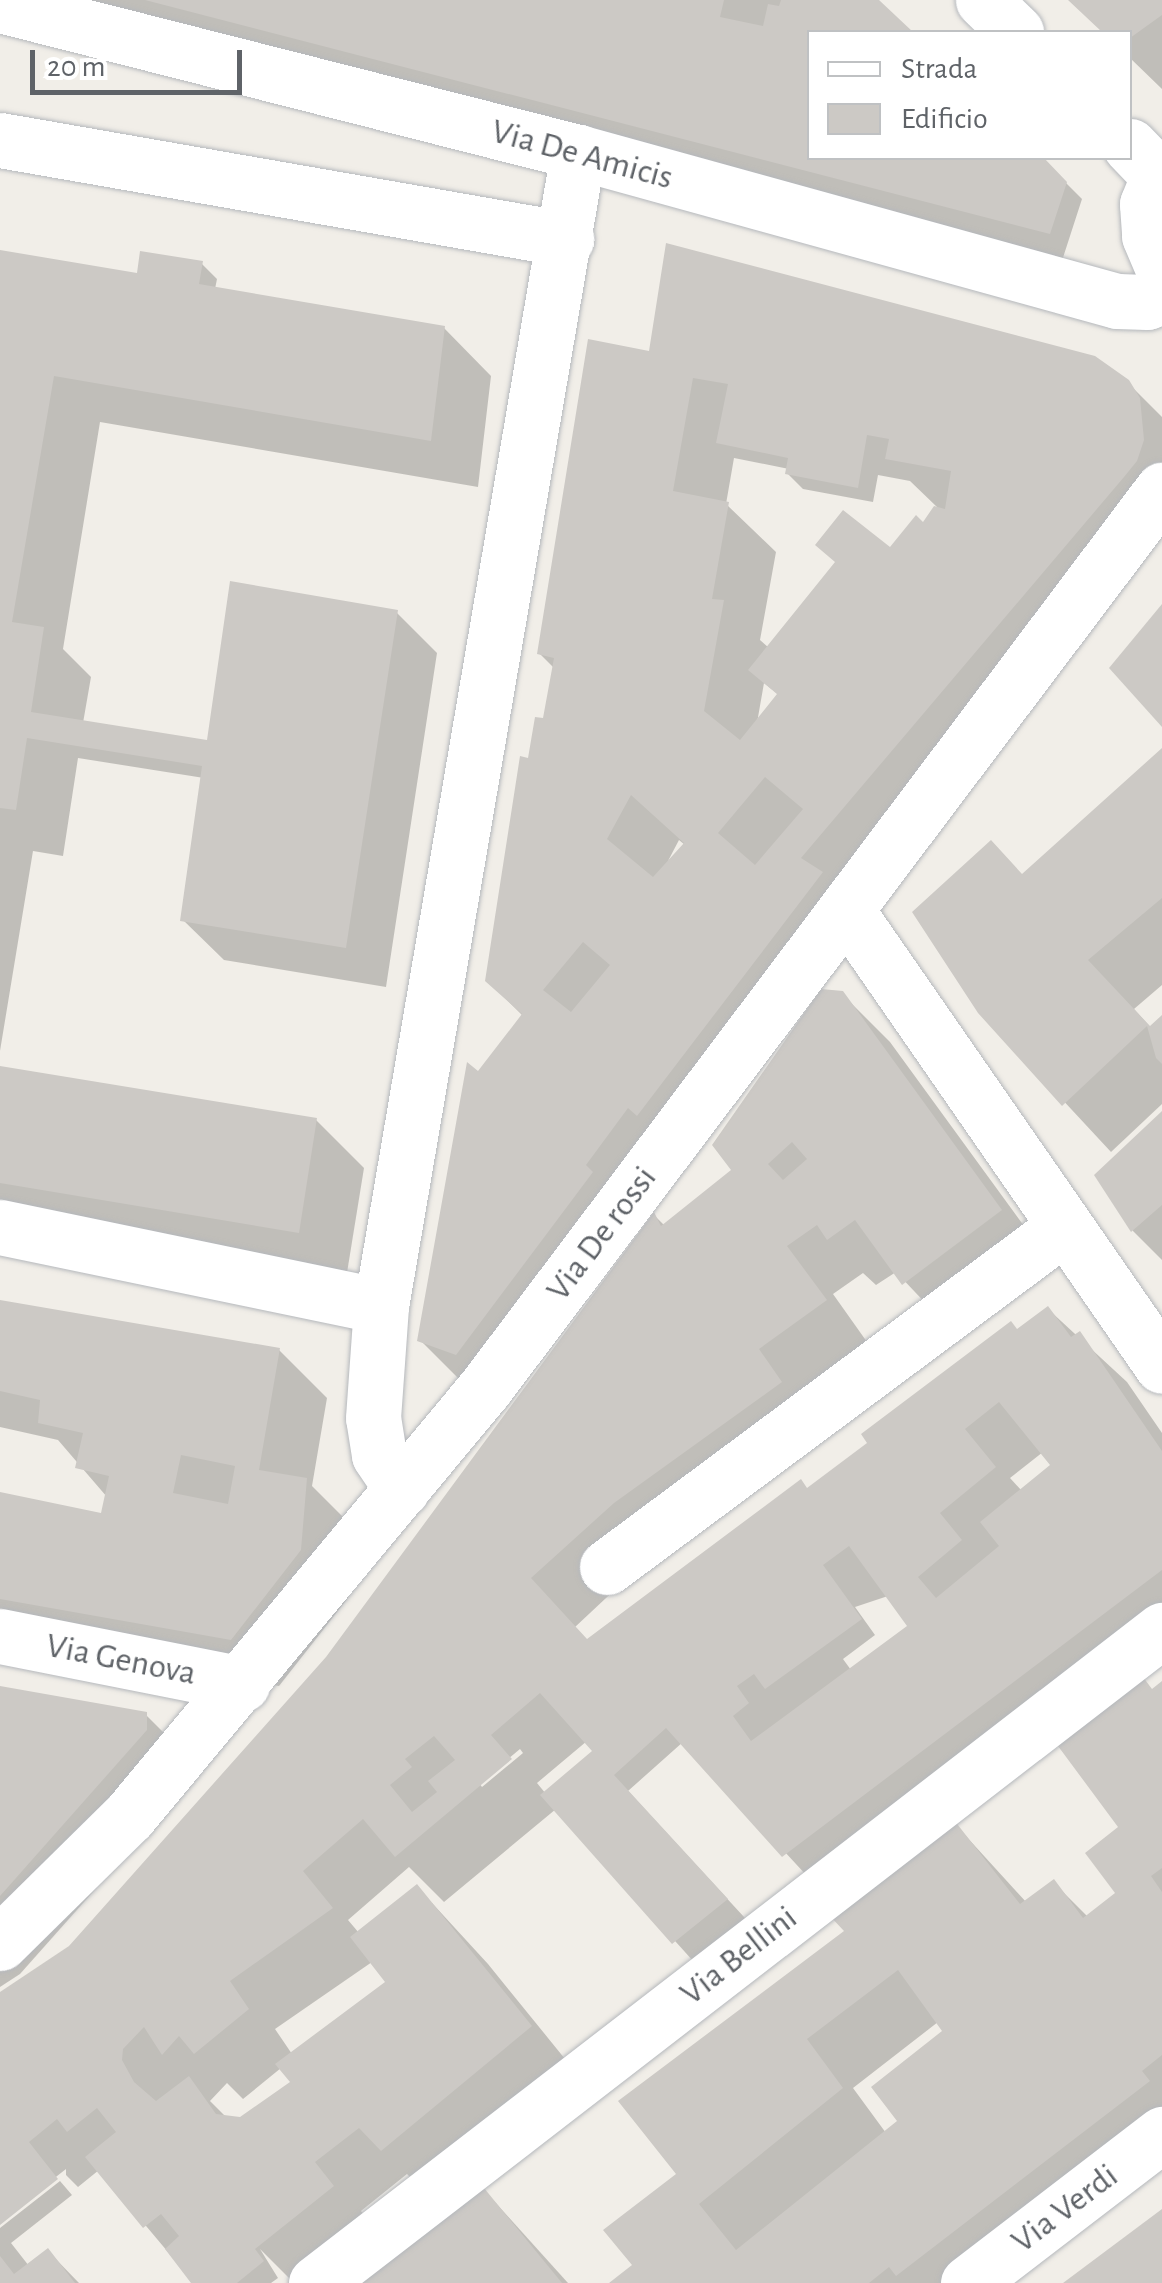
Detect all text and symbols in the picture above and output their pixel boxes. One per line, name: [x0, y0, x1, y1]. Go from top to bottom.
scale bar: [35, 30, 248, 92]
legend: [807, 30, 1132, 160]
text: 20 m: [47, 52, 105, 82]
text: Strada: [901, 54, 977, 84]
text: Edificio: [901, 104, 988, 134]
street label: Via De Amicis: [487, 111, 677, 199]
street label: Via De rossi: [538, 1158, 666, 1310]
street label: Via Genova: [43, 1625, 199, 1695]
street label: Via Bellini: [672, 1897, 806, 2015]
street label: Via Verdi: [1004, 2155, 1126, 2263]

